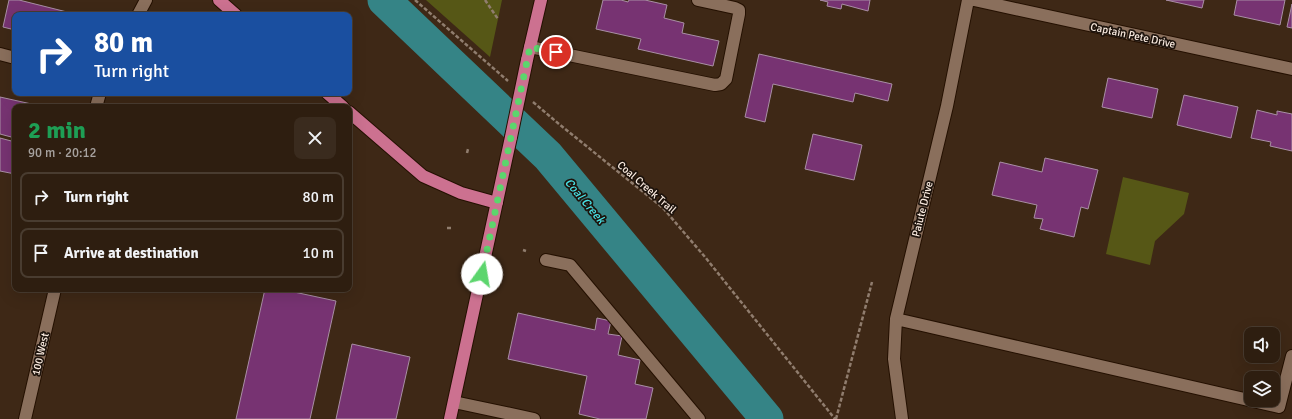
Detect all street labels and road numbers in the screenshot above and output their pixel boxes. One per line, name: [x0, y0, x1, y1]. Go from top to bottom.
street label: Captain Pete Drive: [1089, 20, 1177, 51]
street label: Coal Creek Trail: [615, 158, 679, 216]
street label: Paiute Drive: [909, 180, 936, 238]
street label: 100 West: [29, 331, 52, 377]

